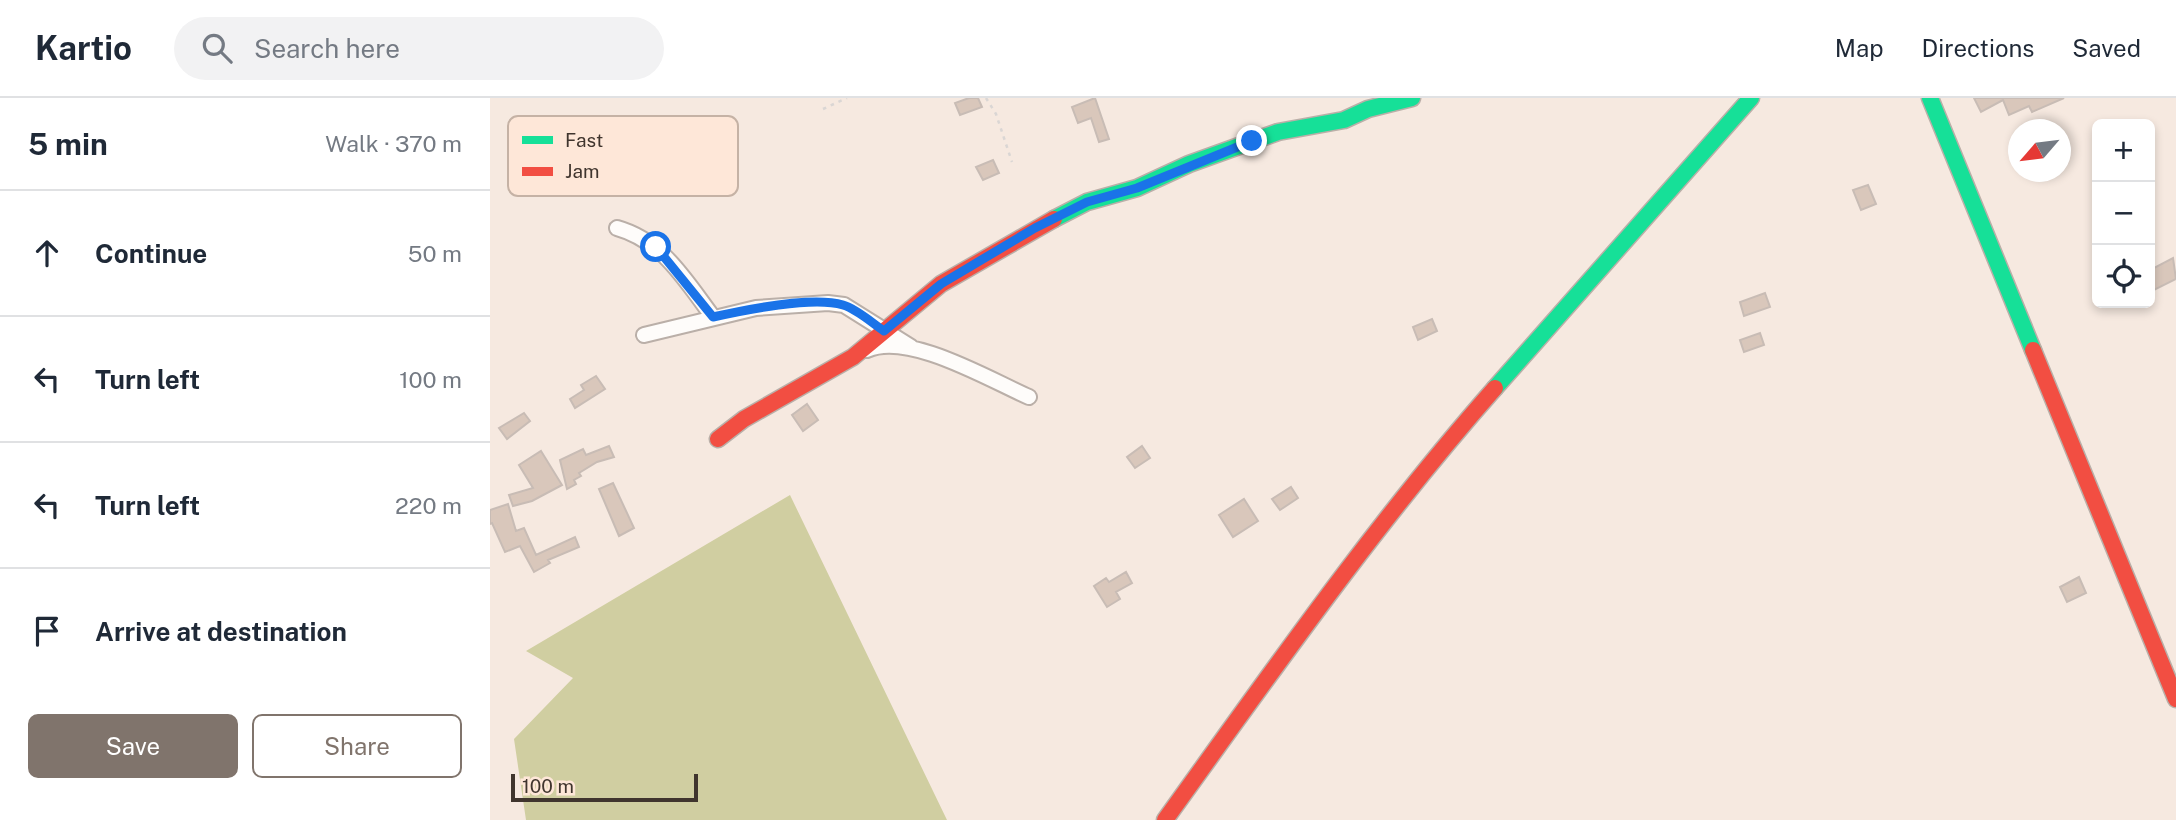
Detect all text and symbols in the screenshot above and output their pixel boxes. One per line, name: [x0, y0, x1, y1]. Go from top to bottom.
search box: [174, 17, 664, 80]
text: Kartio: [35, 29, 132, 67]
icon: search: [198, 29, 236, 67]
text: Search here: [254, 33, 400, 64]
text: Map: [1835, 34, 1884, 62]
text: Directions: [1922, 34, 2034, 62]
text: Saved: [2072, 34, 2141, 62]
legend: [508, 116, 738, 196]
north arrow: [2008, 119, 2071, 182]
map controls: [2092, 119, 2155, 308]
button: +: [2092, 119, 2155, 182]
route end: [1236, 125, 1267, 156]
text: 5 min: [28, 126, 108, 162]
text: Fast: [565, 129, 603, 151]
text: Walk · 370 m: [325, 130, 462, 157]
text: Jam: [565, 160, 599, 182]
button: −: [2092, 182, 2155, 245]
route start: [640, 231, 671, 262]
icon: ahead: [28, 234, 66, 272]
text: Continue: [95, 238, 207, 269]
text: 50 m: [408, 240, 462, 267]
button: locate: [2092, 245, 2155, 308]
icon: left: [28, 360, 66, 398]
text: Turn left: [95, 364, 200, 395]
text: 100 m: [399, 366, 462, 393]
icon: left: [28, 486, 66, 524]
text: Turn left: [95, 490, 200, 521]
text: 220 m: [395, 492, 462, 519]
icon: arrive: [28, 612, 66, 650]
text: Arrive at destination: [95, 616, 347, 647]
button: Save: [28, 714, 238, 778]
button: Share: [252, 714, 462, 778]
scale bar: [511, 771, 698, 803]
text: 100 m: [522, 775, 574, 797]

